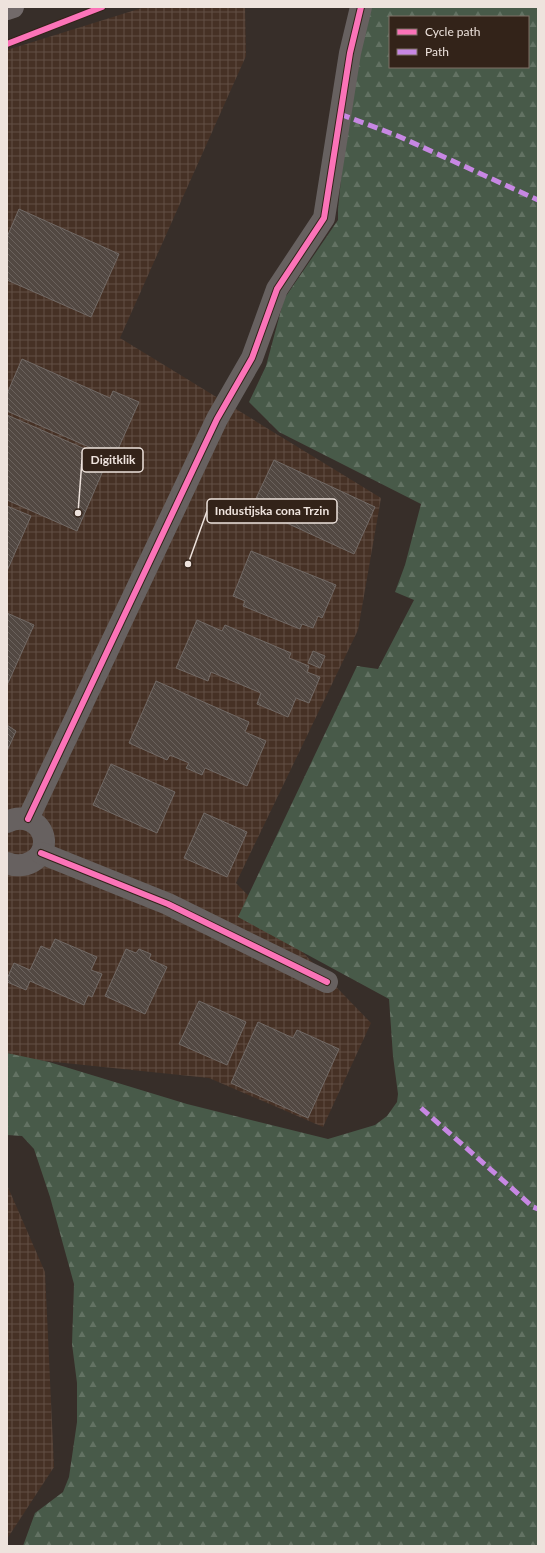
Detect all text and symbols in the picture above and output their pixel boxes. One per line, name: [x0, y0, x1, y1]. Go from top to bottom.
legend: [389, 16, 529, 68]
text: Cycle path: [425, 24, 480, 39]
text: Path: [425, 44, 449, 59]
callout: Digitklik: [82, 448, 143, 472]
text: Digitklik: [91, 452, 136, 467]
callout: Industijska cona Trzin: [207, 499, 337, 523]
text: Industijska cona Trzin: [215, 503, 329, 518]

